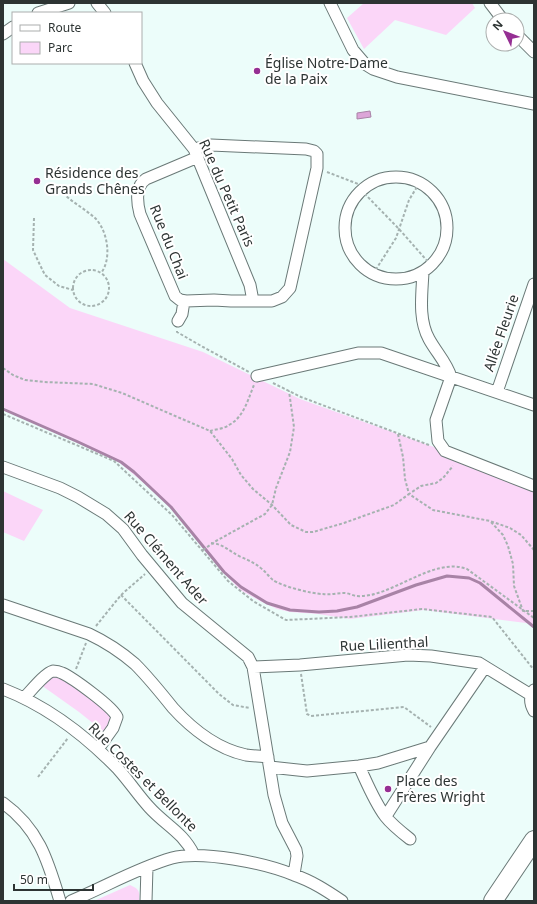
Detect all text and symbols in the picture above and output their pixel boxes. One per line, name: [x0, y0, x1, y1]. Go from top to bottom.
legend: [12, 12, 142, 64]
north arrow: [485, 12, 525, 52]
text: N: [489, 16, 506, 33]
text: Route: [48, 19, 81, 36]
text: Parc: [48, 39, 73, 56]
place label: Église Notre-Dame de la Paix: [265, 53, 388, 88]
marker: Église Notre-Dame de la Paix: [252, 66, 262, 76]
street label: Rue du Petit Paris: [195, 136, 260, 250]
place label: Résidence des Grands Chênes: [45, 163, 145, 198]
marker: Résidence des Grands Chênes: [32, 176, 42, 186]
street label: Rue du Chai: [146, 202, 193, 282]
street label: Allée Fleurie: [478, 292, 523, 374]
street label: Rue Clément Ader: [120, 507, 213, 609]
street label: Rue Lilienthal: [339, 632, 429, 655]
street label: Rue Costes et Bellonte: [85, 718, 202, 835]
place label: Place des Frères Wright: [396, 771, 485, 806]
marker: Place des Frères Wright: [383, 784, 393, 794]
scale bar: [14, 866, 93, 892]
text: 50 m: [20, 871, 48, 888]

